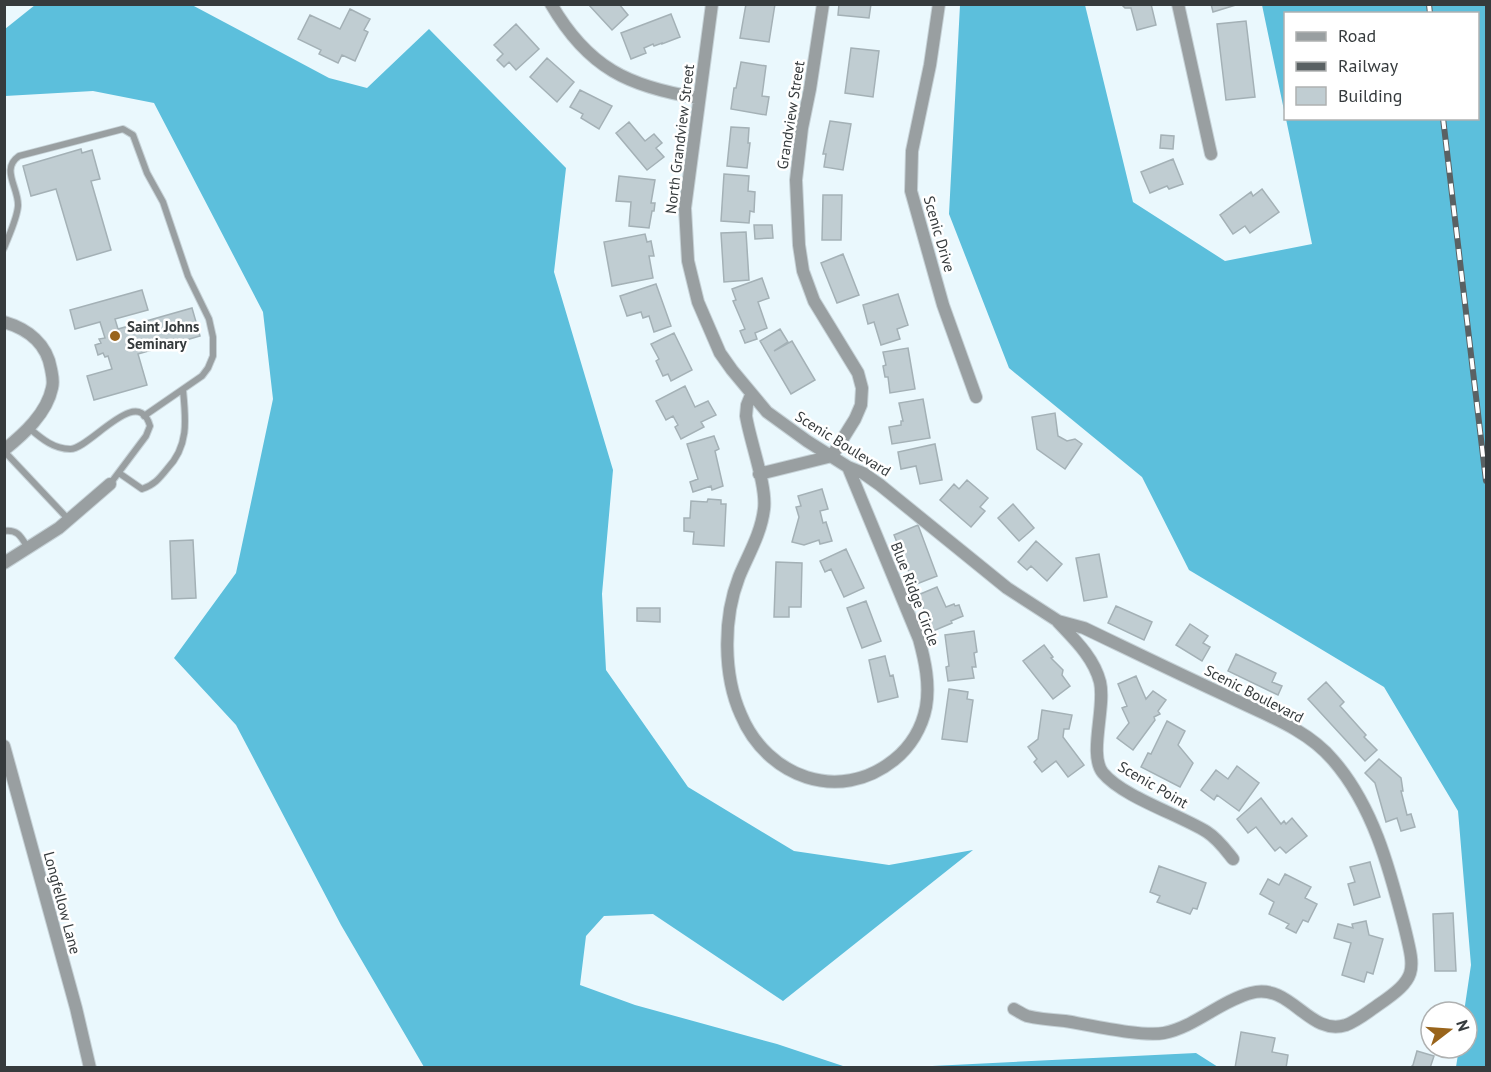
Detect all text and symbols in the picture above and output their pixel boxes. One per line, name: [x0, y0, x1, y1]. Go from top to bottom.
legend: [1284, 12, 1479, 120]
text: Road: [1338, 24, 1376, 47]
text: Railway: [1338, 54, 1399, 77]
street label: Grandview Street: [773, 59, 808, 171]
street label: North Grandview Street: [661, 63, 698, 215]
text: Building: [1338, 84, 1402, 107]
street label: Scenic Drive: [920, 194, 959, 274]
place label: Saint Johns Seminary: [127, 317, 199, 353]
marker: Saint Johns Seminary: [108, 329, 122, 343]
street label: Scenic Boulevard: [792, 407, 895, 481]
street label: Blue Ridge Circle: [887, 539, 944, 649]
street label: Scenic Boulevard: [1201, 660, 1307, 727]
street label: Scenic Point: [1115, 757, 1192, 812]
street label: Longfellow Lane: [40, 849, 85, 956]
north arrow: [1419, 1000, 1479, 1060]
text: N: [1452, 1018, 1474, 1034]

